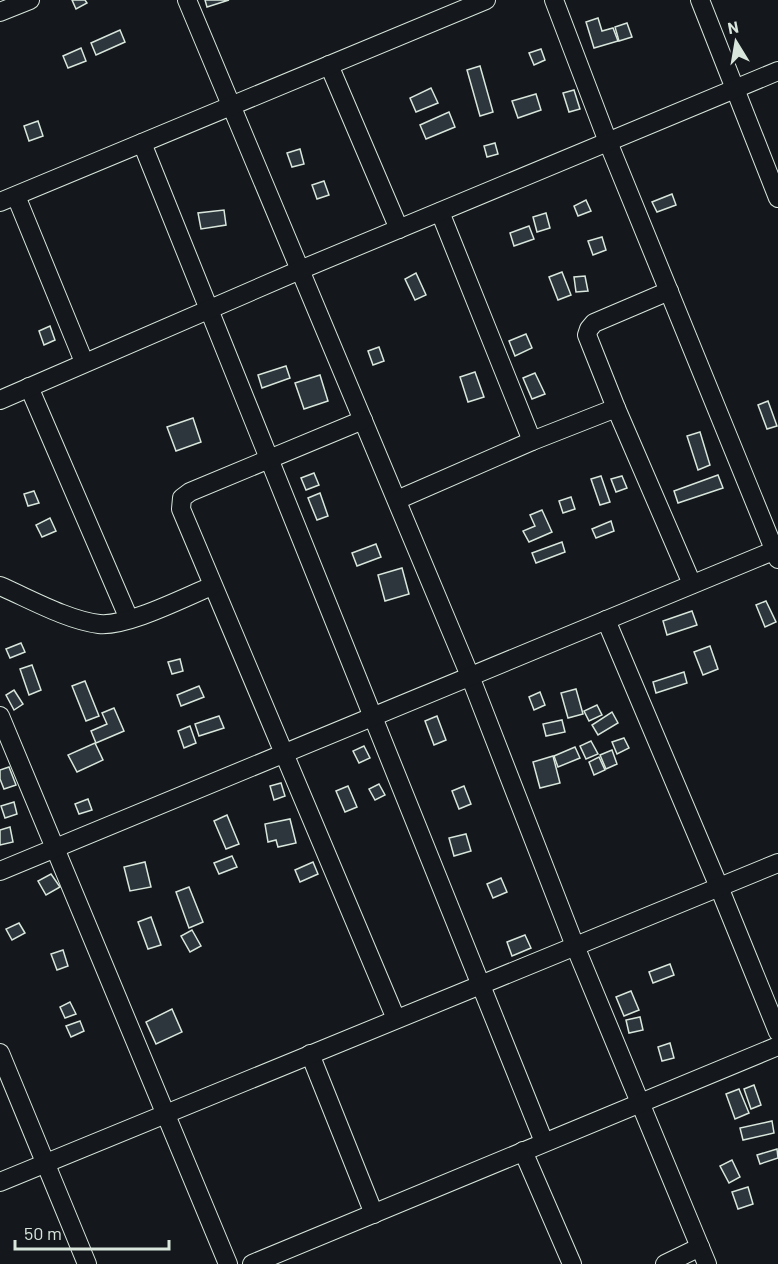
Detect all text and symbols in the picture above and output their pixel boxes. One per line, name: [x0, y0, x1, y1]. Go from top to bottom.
north arrow: [706, 12, 766, 72]
text: N: [726, 16, 740, 37]
scale bar: [15, 1213, 170, 1251]
text: 50 m: [24, 1222, 62, 1244]

